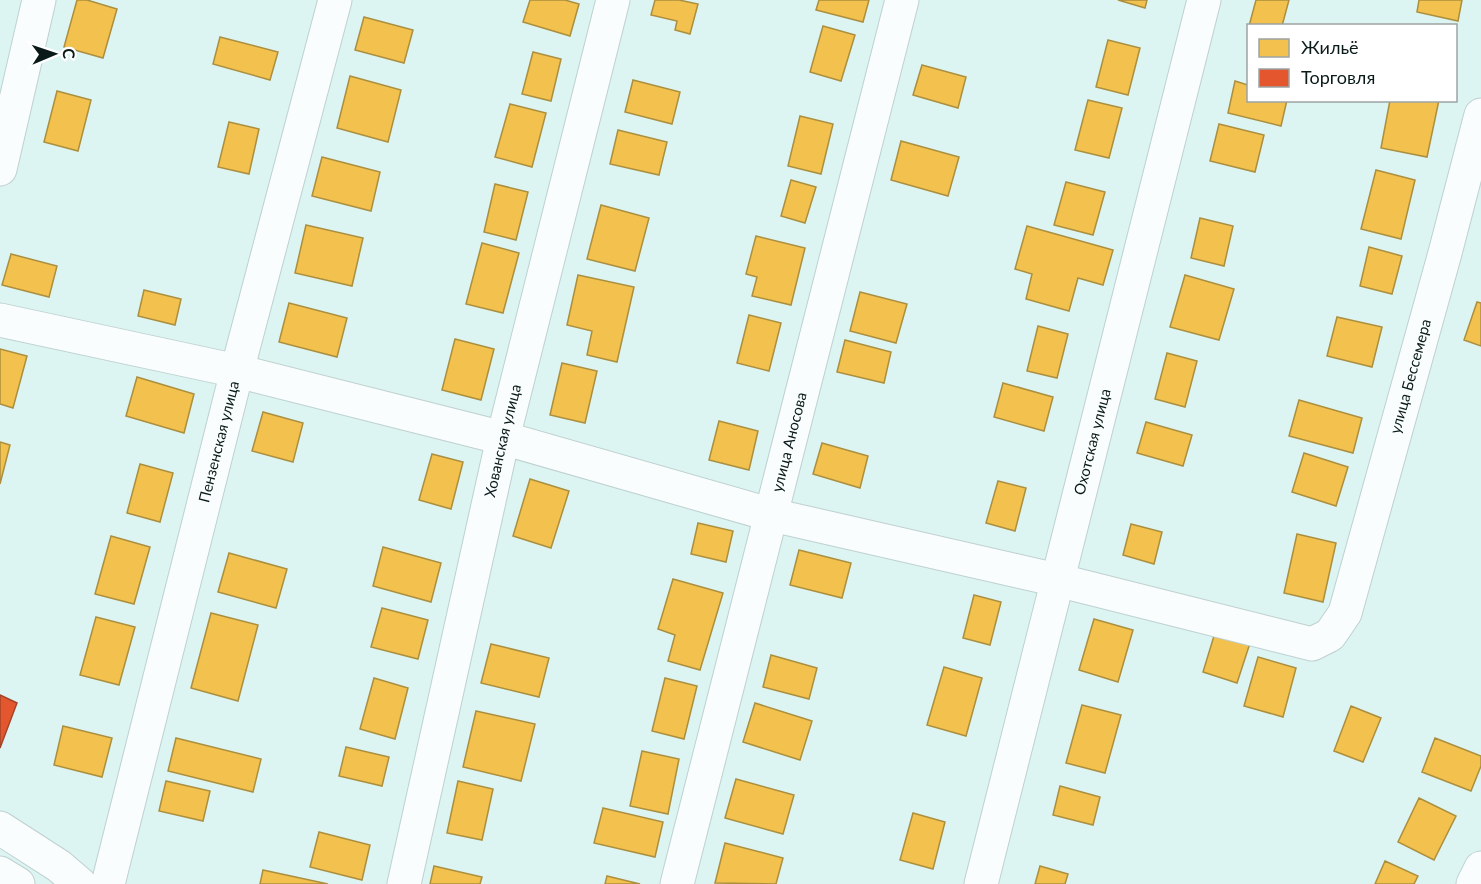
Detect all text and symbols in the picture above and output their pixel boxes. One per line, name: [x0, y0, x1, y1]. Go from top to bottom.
north arrow: [24, 24, 84, 84]
legend: [1247, 24, 1457, 102]
text: Жильё: [1301, 36, 1359, 58]
text: С: [60, 48, 79, 59]
text: Торговля: [1301, 66, 1375, 88]
street label: улица Бессемера: [1385, 317, 1434, 436]
street label: Пензенская улица: [194, 379, 242, 504]
street label: Хованская улица: [480, 382, 524, 499]
street label: Охотская улица: [1070, 387, 1114, 497]
street label: улица Аносова: [767, 390, 810, 494]

